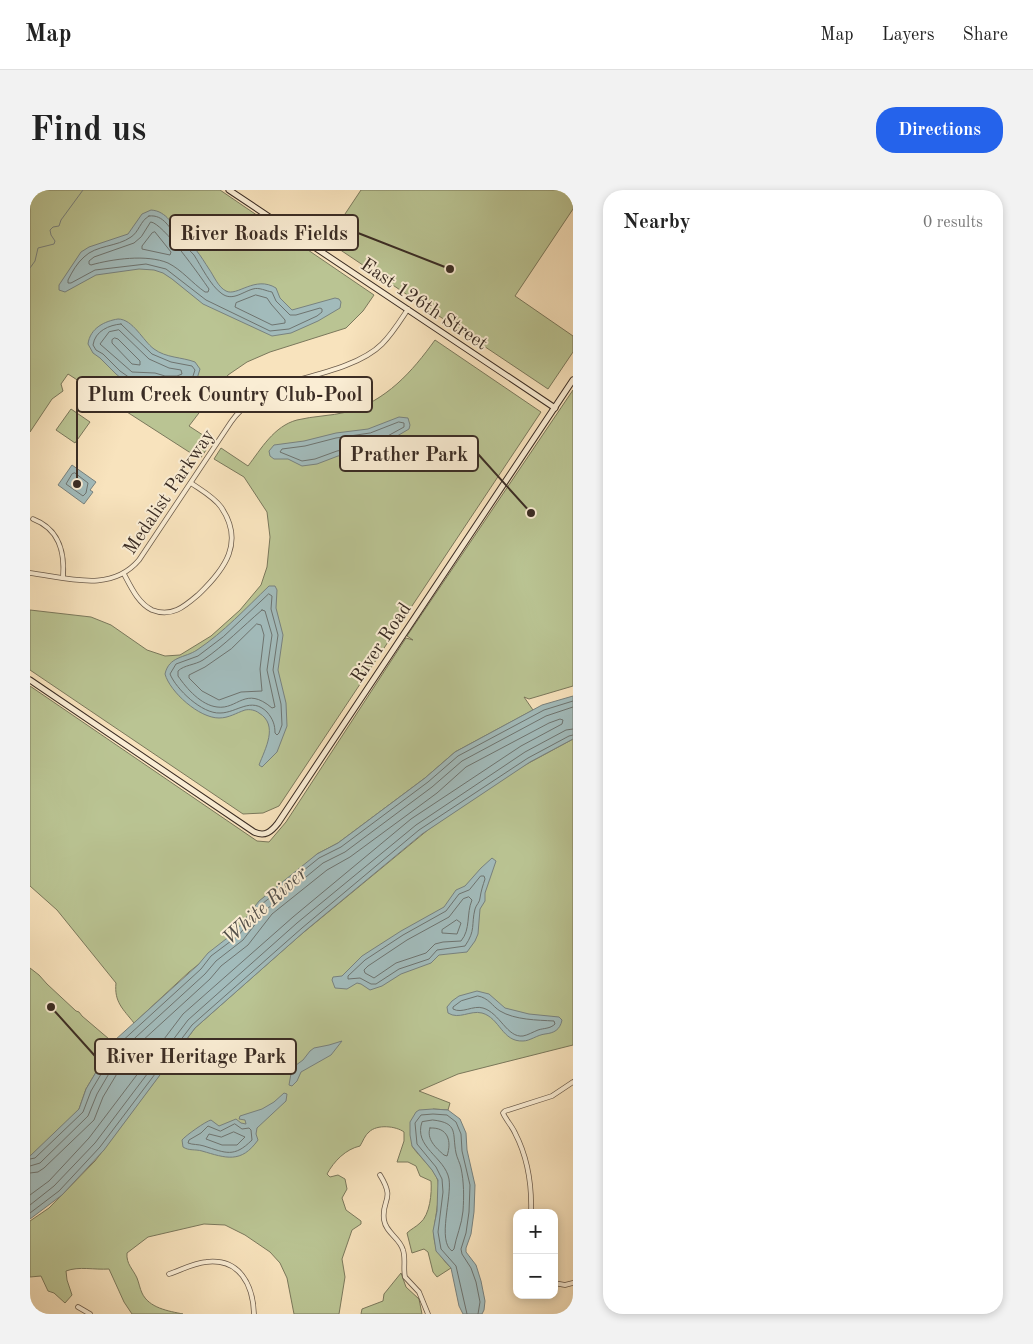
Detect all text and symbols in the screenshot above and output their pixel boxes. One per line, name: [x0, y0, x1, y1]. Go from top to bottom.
text: Map: [25, 23, 72, 47]
text: Map: [820, 26, 854, 44]
text: Layers: [882, 26, 934, 44]
text: Share: [962, 26, 1008, 44]
button: Directions: [876, 107, 1003, 153]
text: Find us: [30, 113, 146, 148]
text: Nearby: [623, 212, 691, 233]
callout: River Roads Fields: [170, 215, 358, 250]
text: 0 results: [923, 215, 983, 231]
text: River Roads Fields: [180, 225, 348, 245]
street label: East 126th Street: [357, 256, 490, 354]
callout: Plum Creek Country Club-Pool: [77, 377, 372, 412]
text: Plum Creek Country Club-Pool: [87, 386, 363, 406]
street label: Medalist Parkway: [121, 426, 219, 559]
callout: Prather Park: [340, 436, 478, 471]
text: Prather Park: [350, 446, 468, 466]
street label: River Road: [348, 600, 416, 687]
water label: White River: [219, 863, 312, 949]
callout: River Heritage Park: [95, 1039, 296, 1074]
text: River Heritage Park: [106, 1048, 287, 1068]
map controls: [513, 1209, 558, 1299]
button: +: [513, 1209, 558, 1254]
button: −: [513, 1254, 558, 1299]

